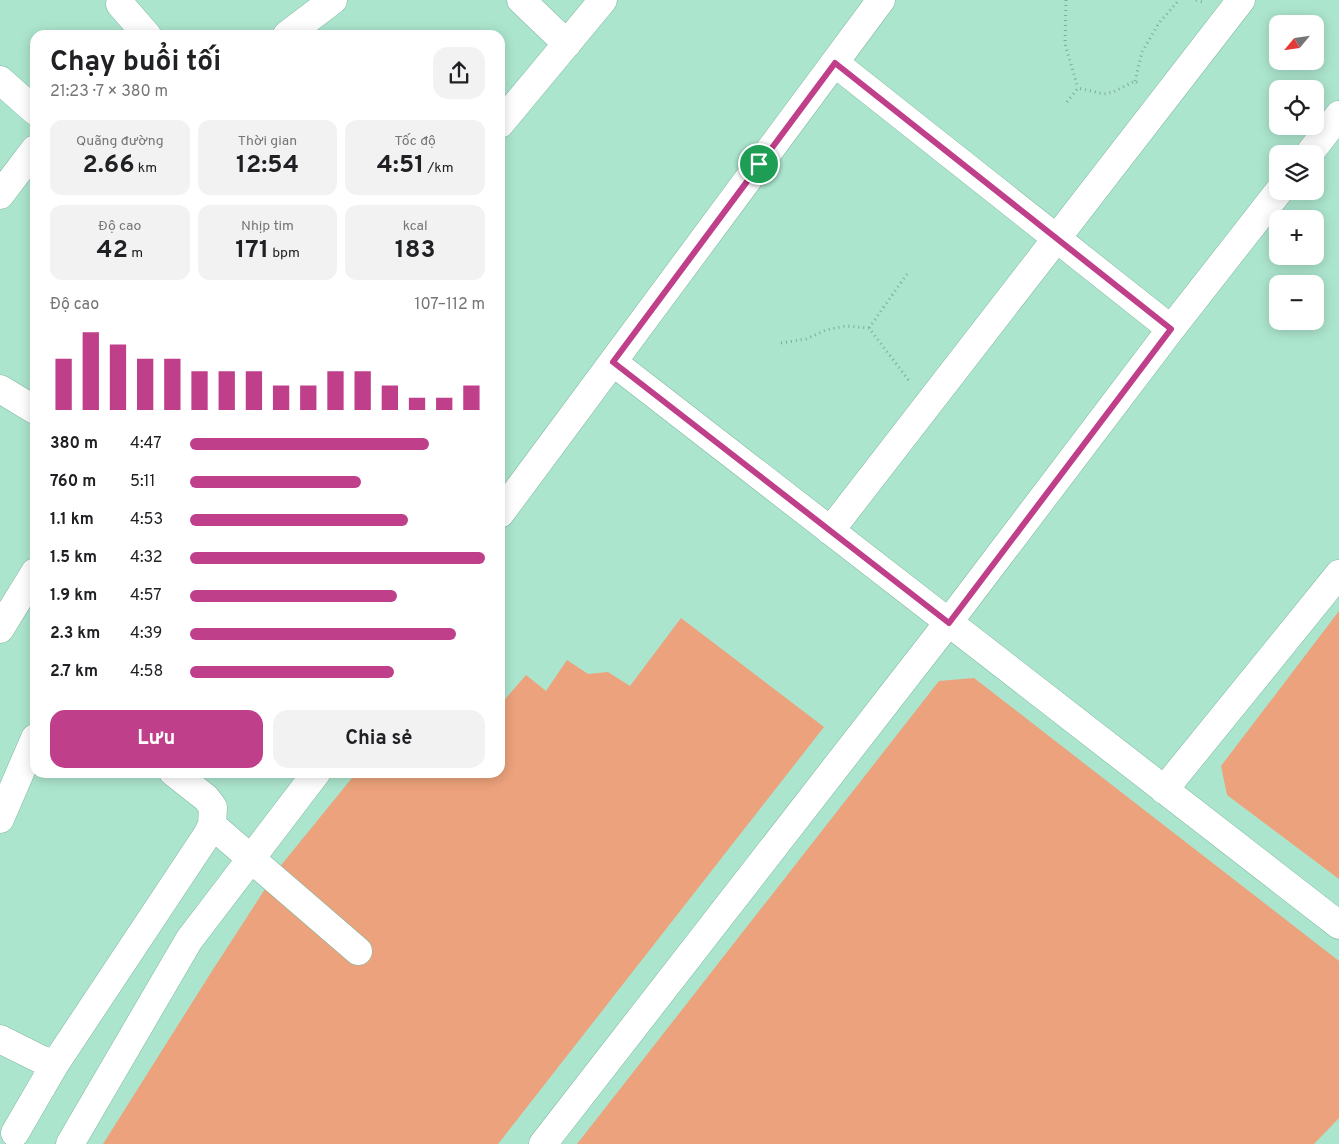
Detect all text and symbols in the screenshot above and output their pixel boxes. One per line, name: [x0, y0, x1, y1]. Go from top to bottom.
north arrow: [1269, 15, 1324, 70]
map controls: [1269, 15, 1324, 330]
text: Chạy buổi tối: [50, 45, 221, 81]
button: share: [433, 47, 485, 99]
button: locate: [1269, 80, 1324, 135]
text: 21:23 · 7 × 380 m: [50, 82, 168, 102]
text: Quãng đường: [76, 133, 164, 150]
text: Thời gian: [238, 133, 297, 150]
text: Tốc độ: [395, 133, 436, 150]
pin: [738, 143, 780, 185]
button: layers: [1269, 145, 1324, 200]
text: 2.66: [82, 150, 135, 182]
text: 12:54: [236, 150, 299, 182]
text: 4:51: [377, 150, 424, 182]
icon: arrive: [745, 150, 773, 178]
text: km: [135, 160, 157, 177]
text: /km: [424, 160, 454, 177]
button: +: [1269, 210, 1324, 265]
text: Độ cao: [98, 218, 141, 235]
text: Nhịp tim: [241, 218, 294, 235]
text: kcal: [403, 218, 428, 235]
text: 42: [97, 235, 128, 267]
text: 171: [235, 235, 269, 267]
text: 183: [395, 235, 436, 267]
text: m: [128, 245, 143, 262]
text: bpm: [269, 245, 300, 262]
button: −: [1269, 275, 1324, 330]
text: Độ cao: [50, 295, 99, 315]
text: 107–112 m: [414, 295, 485, 315]
text: 380 m: [50, 434, 98, 454]
text: 4:47: [130, 434, 162, 454]
text: 760 m: [50, 472, 96, 492]
text: 5:11: [130, 472, 155, 492]
text: 1.1 km: [50, 510, 94, 530]
text: 4:53: [130, 510, 163, 530]
text: 1.5 km: [50, 548, 97, 568]
text: 4:32: [130, 548, 163, 568]
text: 1.9 km: [50, 586, 97, 606]
text: 4:57: [130, 586, 162, 606]
text: 2.3 km: [50, 624, 100, 644]
text: 4:39: [130, 624, 162, 644]
text: 2.7 km: [50, 662, 98, 682]
text: 4:58: [130, 662, 163, 682]
button: Lưu: [50, 710, 263, 768]
button: Chia sẻ: [273, 710, 485, 768]

